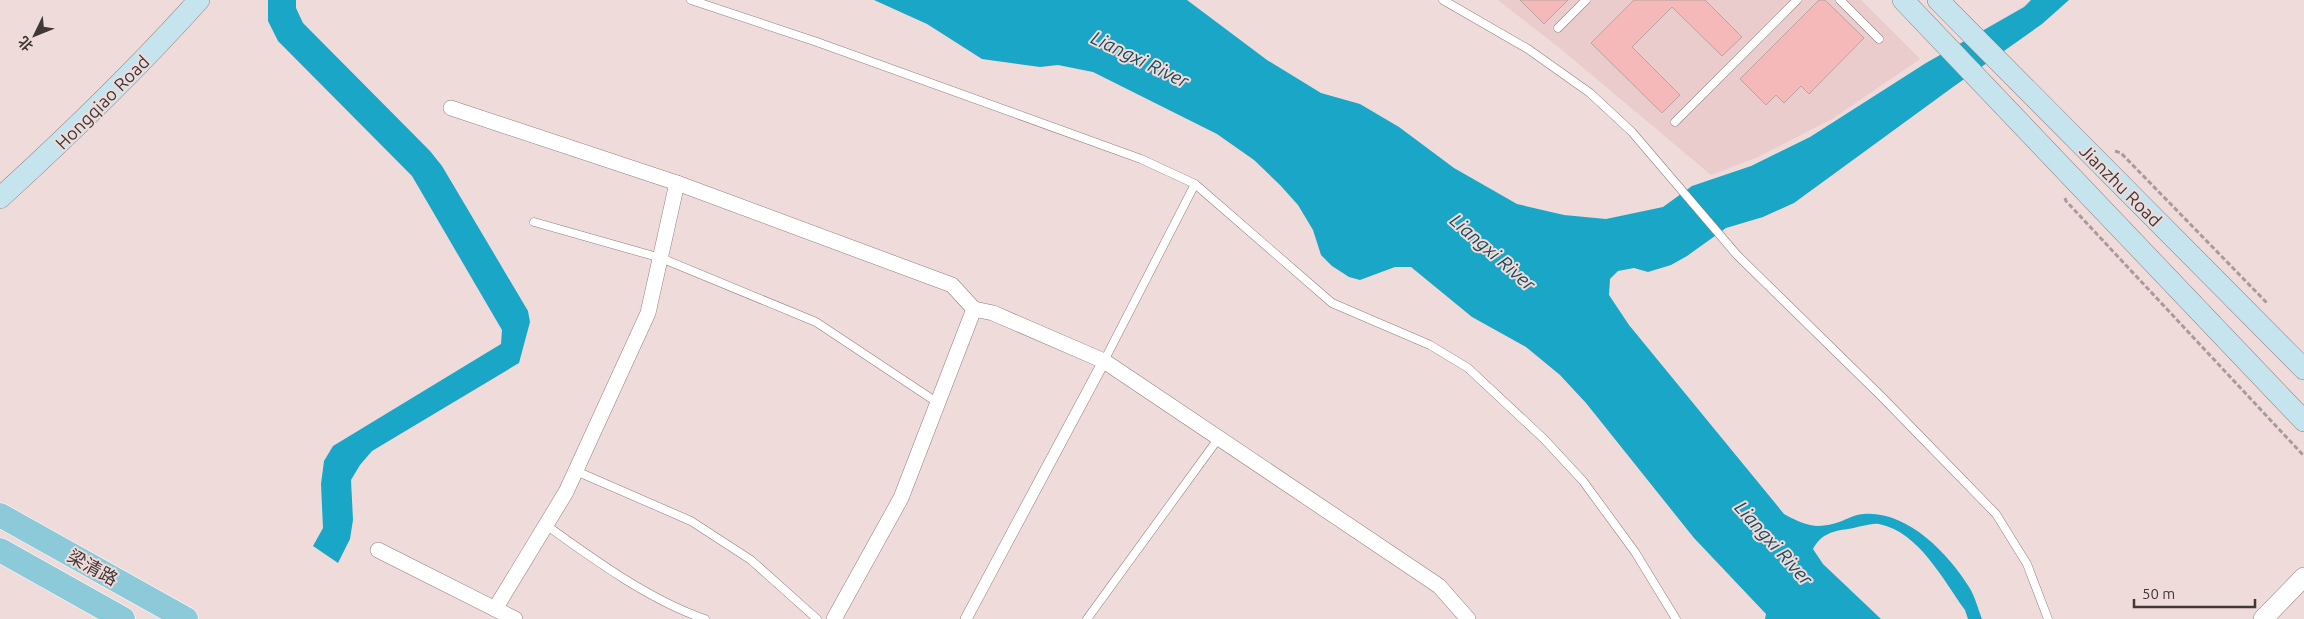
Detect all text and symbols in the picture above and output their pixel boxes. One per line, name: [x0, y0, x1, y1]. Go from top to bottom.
north arrow: [10, 10, 60, 60]
water label: Liangxi River: [1088, 26, 1193, 92]
text: 北: [15, 33, 36, 54]
street label: Hongqiao Road: [51, 51, 153, 153]
street label: Jianzhu Road: [2076, 140, 2166, 230]
water label: Liangxi River: [1446, 209, 1541, 295]
water label: Liangxi River: [1730, 496, 1818, 590]
street label: 梁清路: [65, 545, 121, 589]
scale bar: [2134, 576, 2255, 608]
text: 50 m: [2142, 585, 2175, 602]

